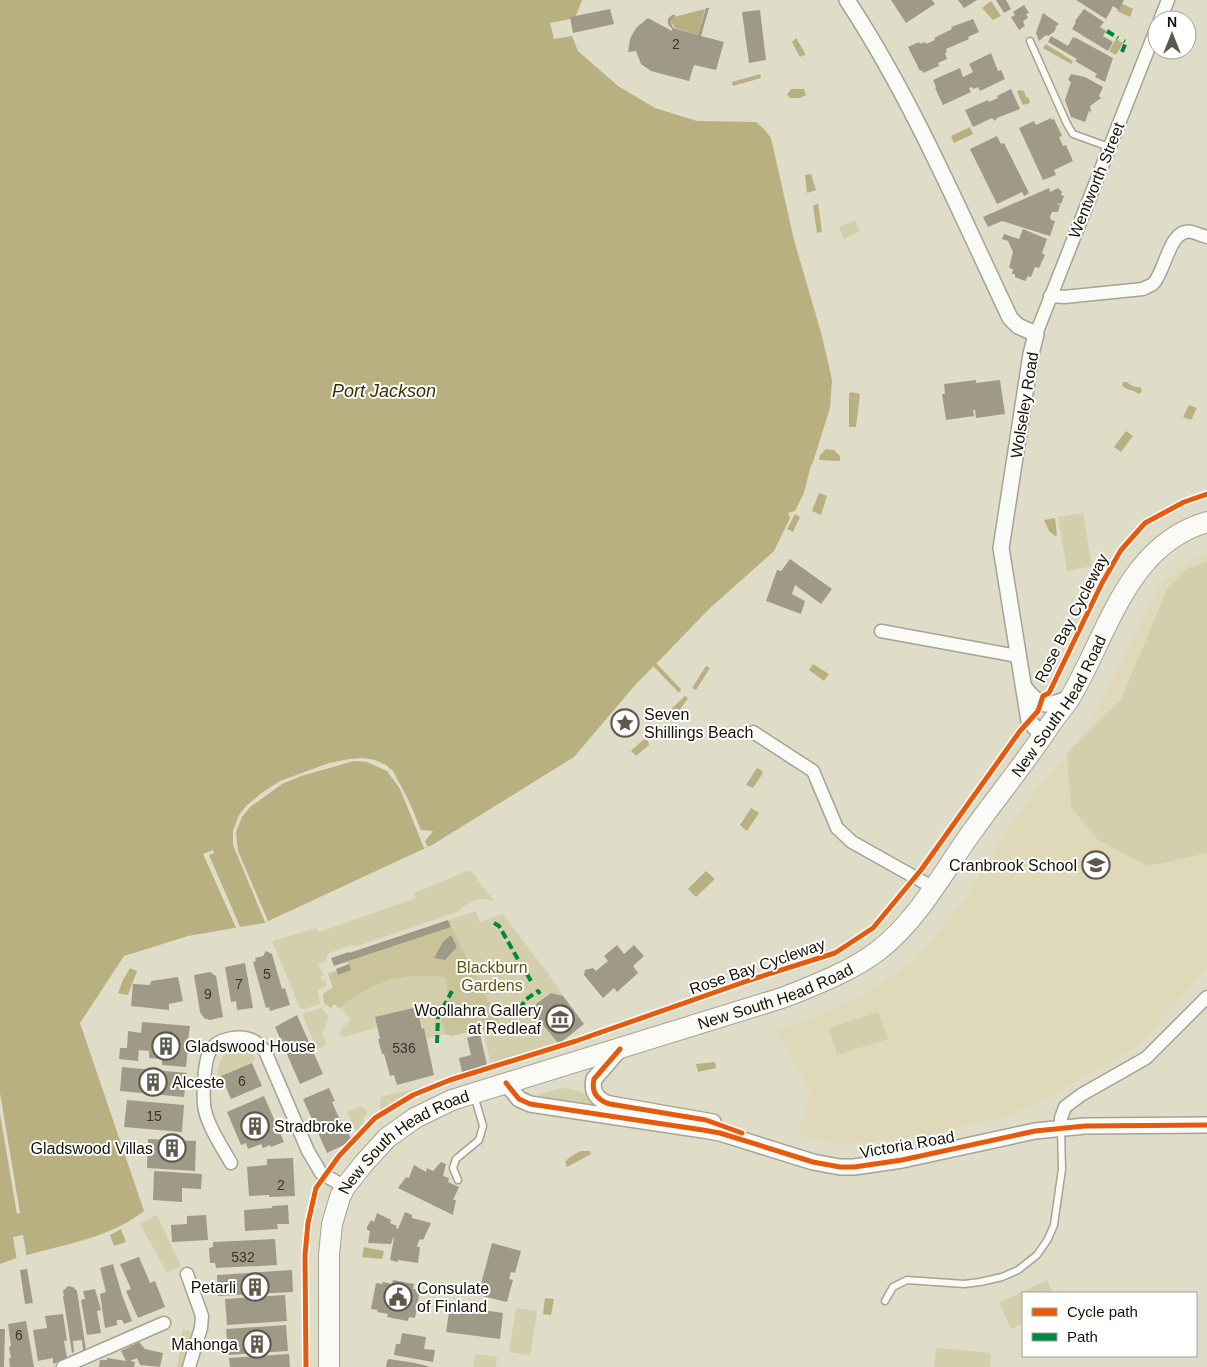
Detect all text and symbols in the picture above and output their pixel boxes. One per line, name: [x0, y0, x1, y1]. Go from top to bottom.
north arrow: [1147, 10, 1197, 60]
text: N: [1167, 14, 1177, 30]
house number: 2: [672, 36, 680, 52]
street label: Wentworth Street: [1065, 119, 1128, 241]
street label: Wolseley Road: [1008, 351, 1041, 459]
water label: Port Jackson: [332, 381, 436, 401]
street label: Rose Bay Cycleway: [1032, 551, 1111, 685]
street label: New South Head Road: [1008, 633, 1109, 780]
place label: Seven Shillings Beach: [644, 706, 753, 741]
place icon: Seven Shillings Beach: [610, 708, 640, 738]
school or university icon: Cranbrook School: [1081, 850, 1111, 880]
place label: Cranbrook School: [949, 857, 1077, 874]
street label: Rose Bay Cycleway: [687, 935, 827, 998]
park label: Blackburn Gardens: [456, 959, 528, 994]
street label: New South Head Road: [696, 961, 856, 1033]
house number: 5: [263, 966, 271, 982]
house number: 7: [235, 976, 243, 992]
house number: 9: [204, 986, 212, 1002]
place label: Woollahra Gallery at Redleaf: [414, 1002, 542, 1037]
museum icon: Woollahra Gallery at Redleaf: [545, 1004, 575, 1034]
building icon: Gladswood House: [151, 1031, 181, 1061]
place label: Gladswood House: [185, 1038, 316, 1055]
house number: 536: [392, 1040, 416, 1056]
building icon: Alceste: [138, 1067, 168, 1097]
house number: 6: [238, 1073, 246, 1089]
place label: Alceste: [172, 1074, 225, 1091]
street label: New South Head Road: [335, 1087, 471, 1197]
house number: 15: [146, 1108, 162, 1124]
building icon: Stradbroke: [240, 1111, 270, 1141]
place label: Stradbroke: [274, 1118, 352, 1135]
street label: Victoria Road: [858, 1128, 956, 1161]
building icon: Gladswood Villas: [157, 1133, 187, 1163]
place label: Gladswood Villas: [31, 1140, 153, 1157]
house number: 2: [277, 1177, 285, 1193]
house number: 532: [231, 1249, 255, 1265]
building icon: Petarli: [240, 1272, 270, 1302]
place label: Petarli: [191, 1279, 236, 1296]
place label: Consulate of Finland: [417, 1280, 489, 1315]
public building icon: Consulate of Finland: [383, 1282, 413, 1312]
legend: [1022, 1292, 1197, 1357]
text: Cycle path: [1067, 1303, 1138, 1320]
house number: 6: [15, 1327, 23, 1343]
text: Path: [1067, 1328, 1098, 1345]
building icon: Mahonga: [242, 1329, 272, 1359]
place label: Mahonga: [171, 1336, 238, 1353]

